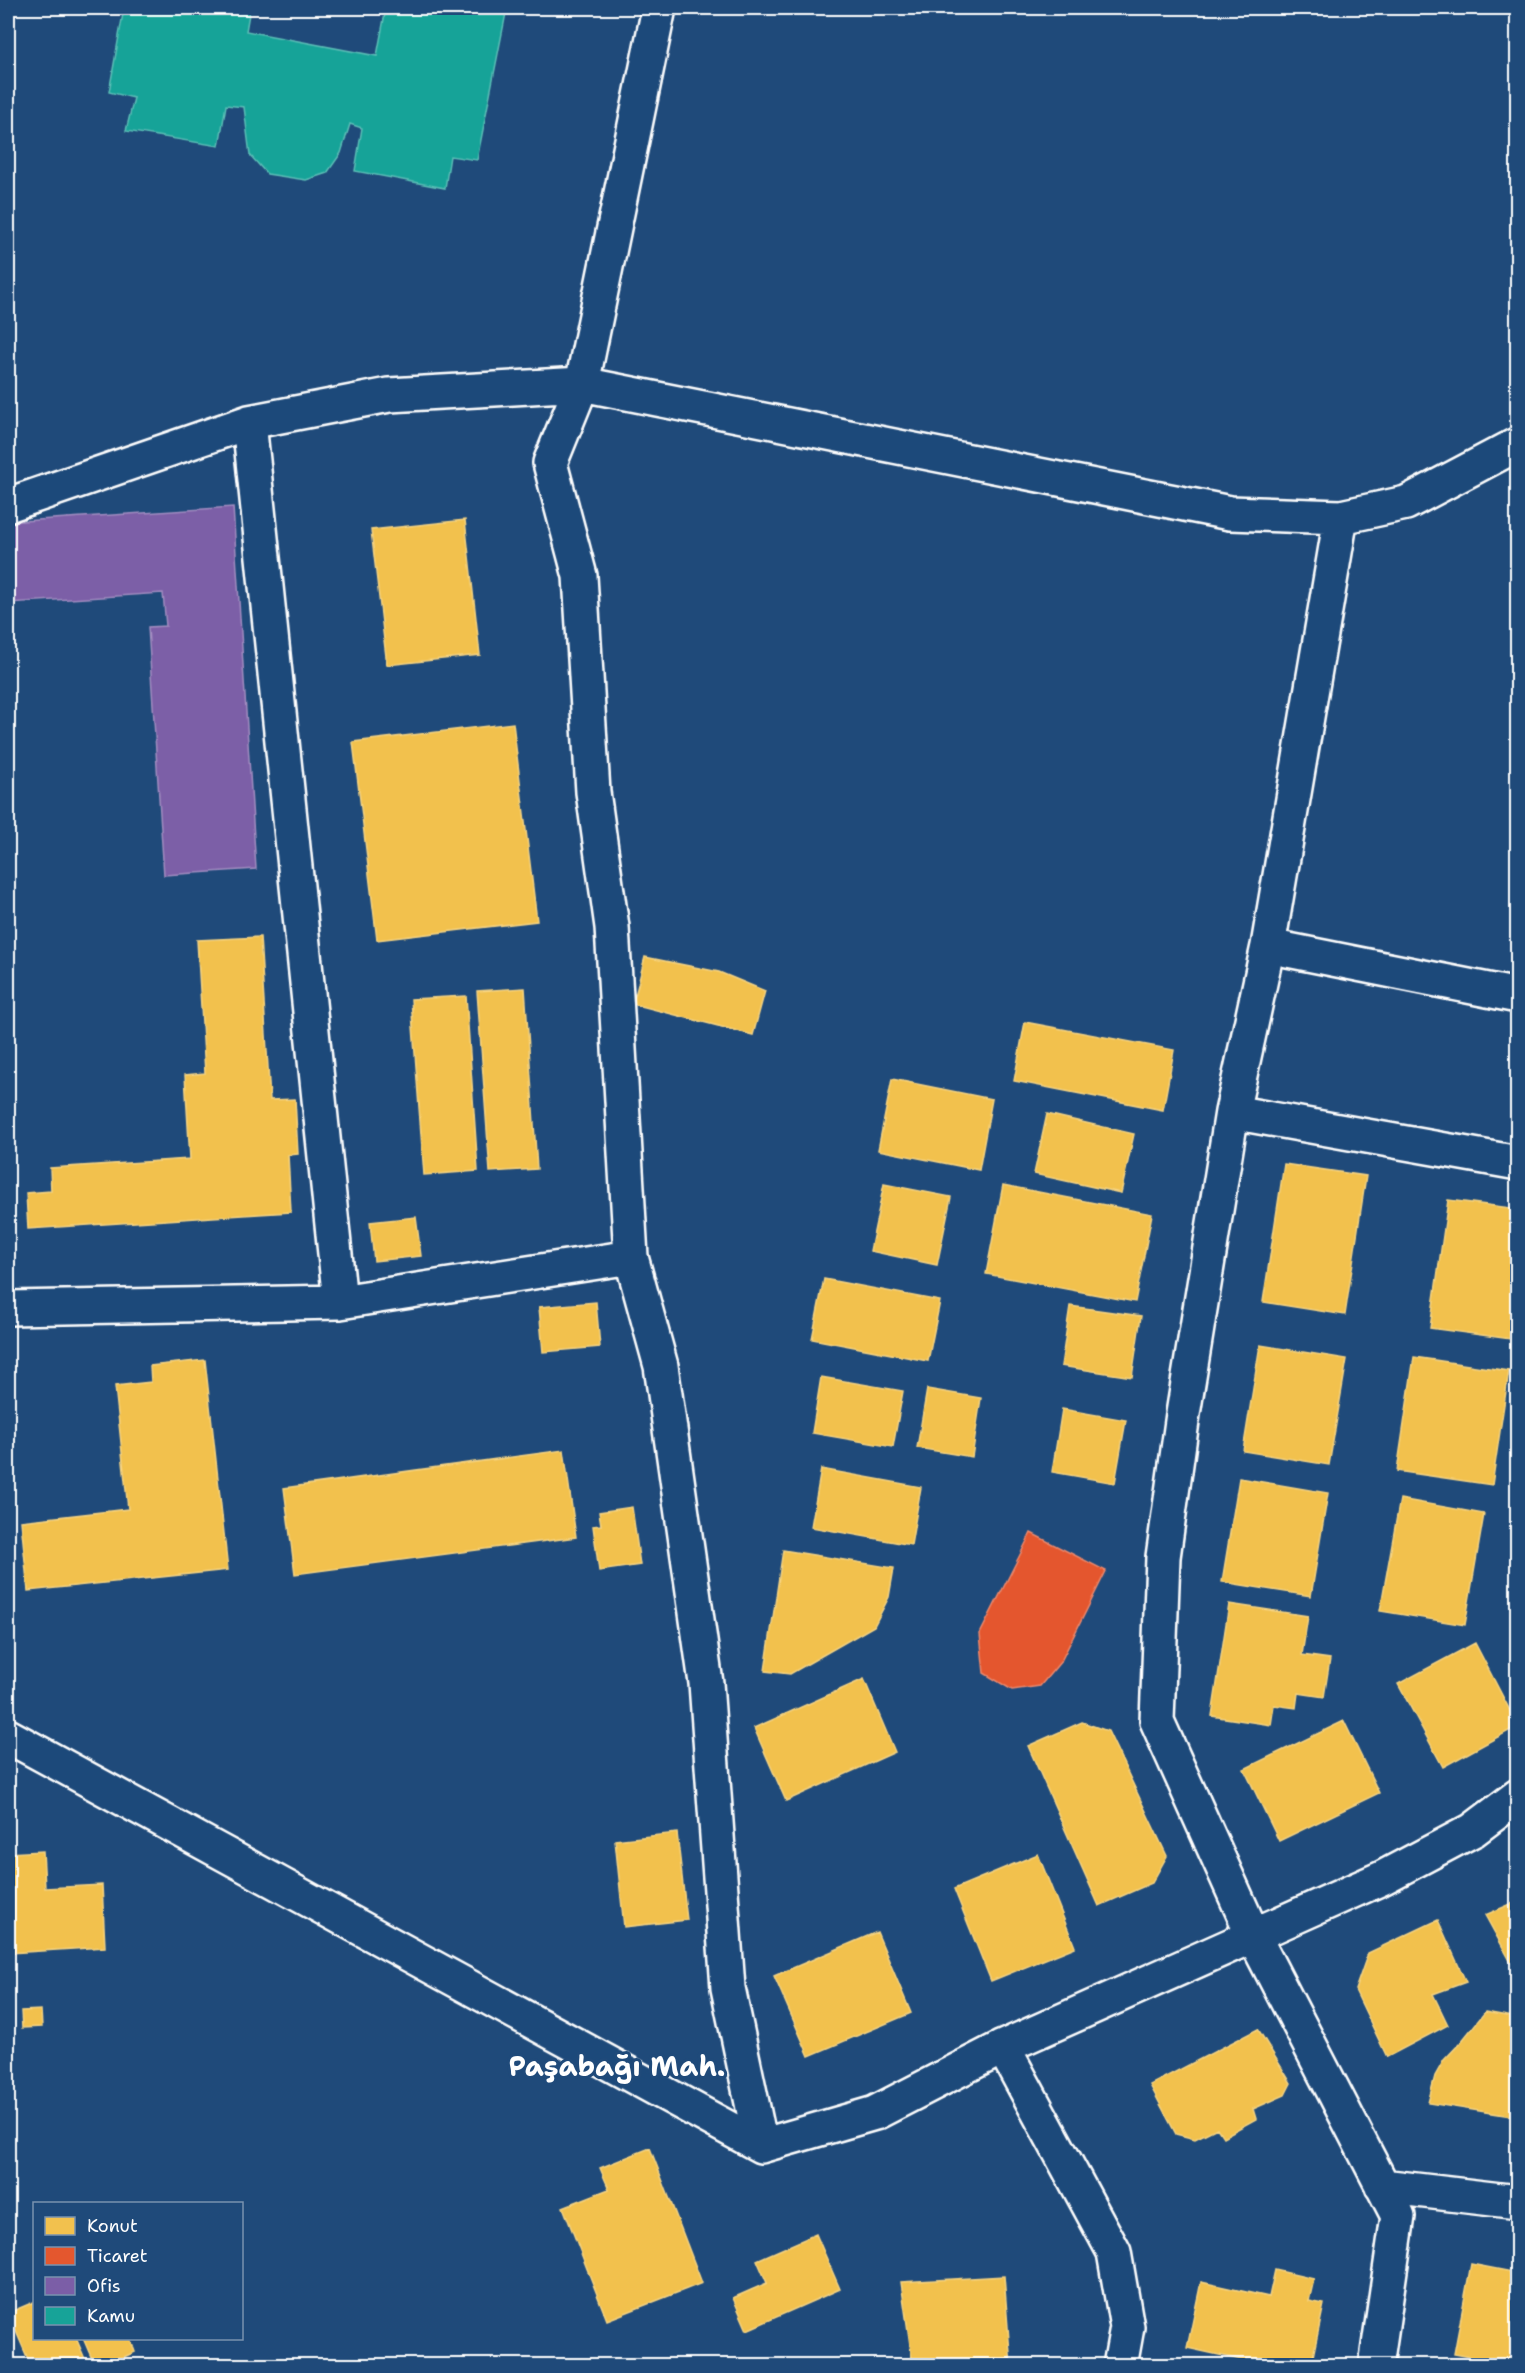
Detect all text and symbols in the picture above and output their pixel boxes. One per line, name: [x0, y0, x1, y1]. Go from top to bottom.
district label: Paşabağı Mah.: [508, 2047, 726, 2085]
legend: [33, 2202, 243, 2340]
text: Konut: [87, 2214, 138, 2238]
text: Ticaret: [87, 2244, 148, 2268]
text: Ofis: [87, 2274, 121, 2298]
text: Kamu: [87, 2304, 135, 2328]

